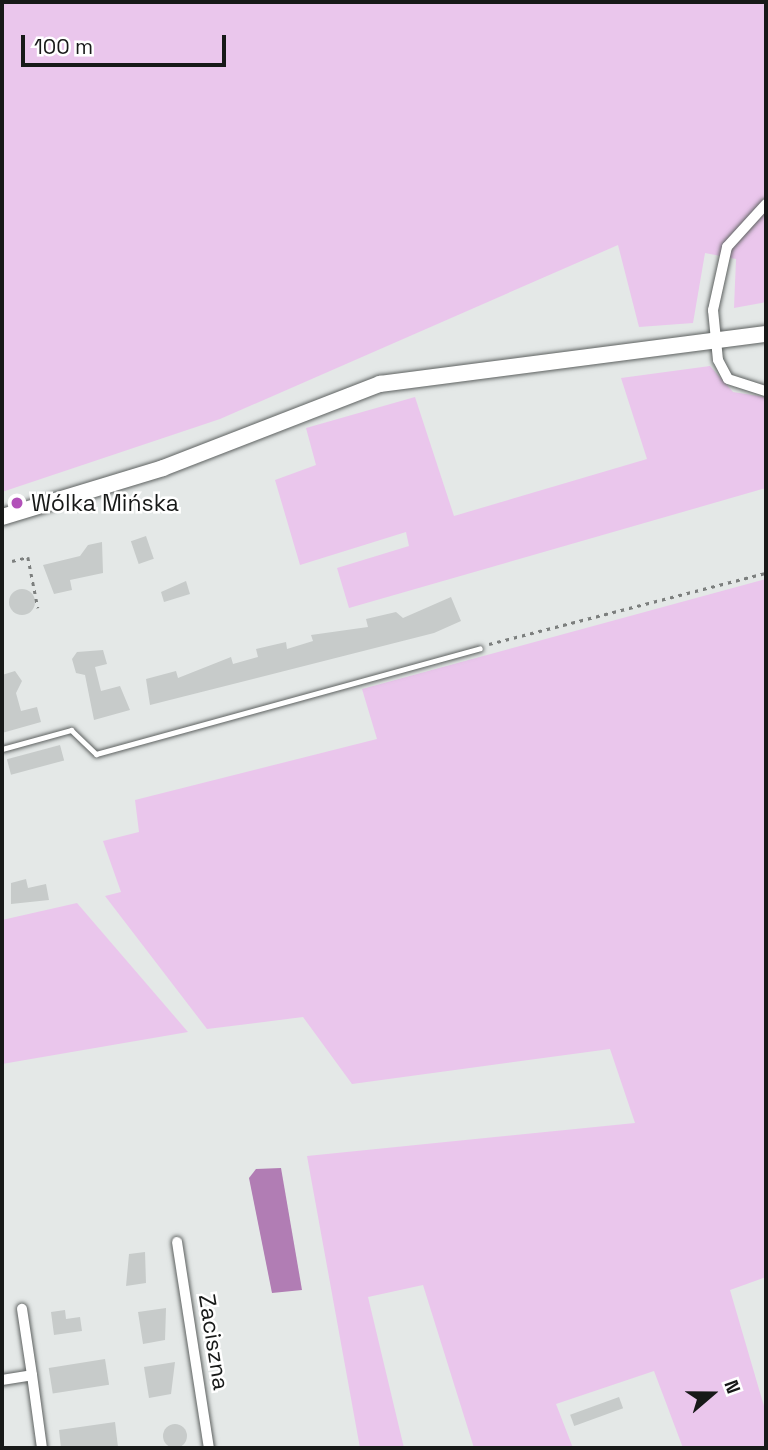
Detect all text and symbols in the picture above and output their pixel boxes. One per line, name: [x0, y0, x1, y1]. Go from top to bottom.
scale bar: [24, 21, 229, 65]
text: 100 m: [34, 33, 93, 60]
place label: Wólka Mińska: [31, 489, 179, 517]
marker: Wólka Mińska: [9, 495, 25, 511]
street label: Zaciszna: [193, 1292, 235, 1392]
north arrow: [677, 1359, 747, 1429]
text: N: [718, 1376, 746, 1397]

